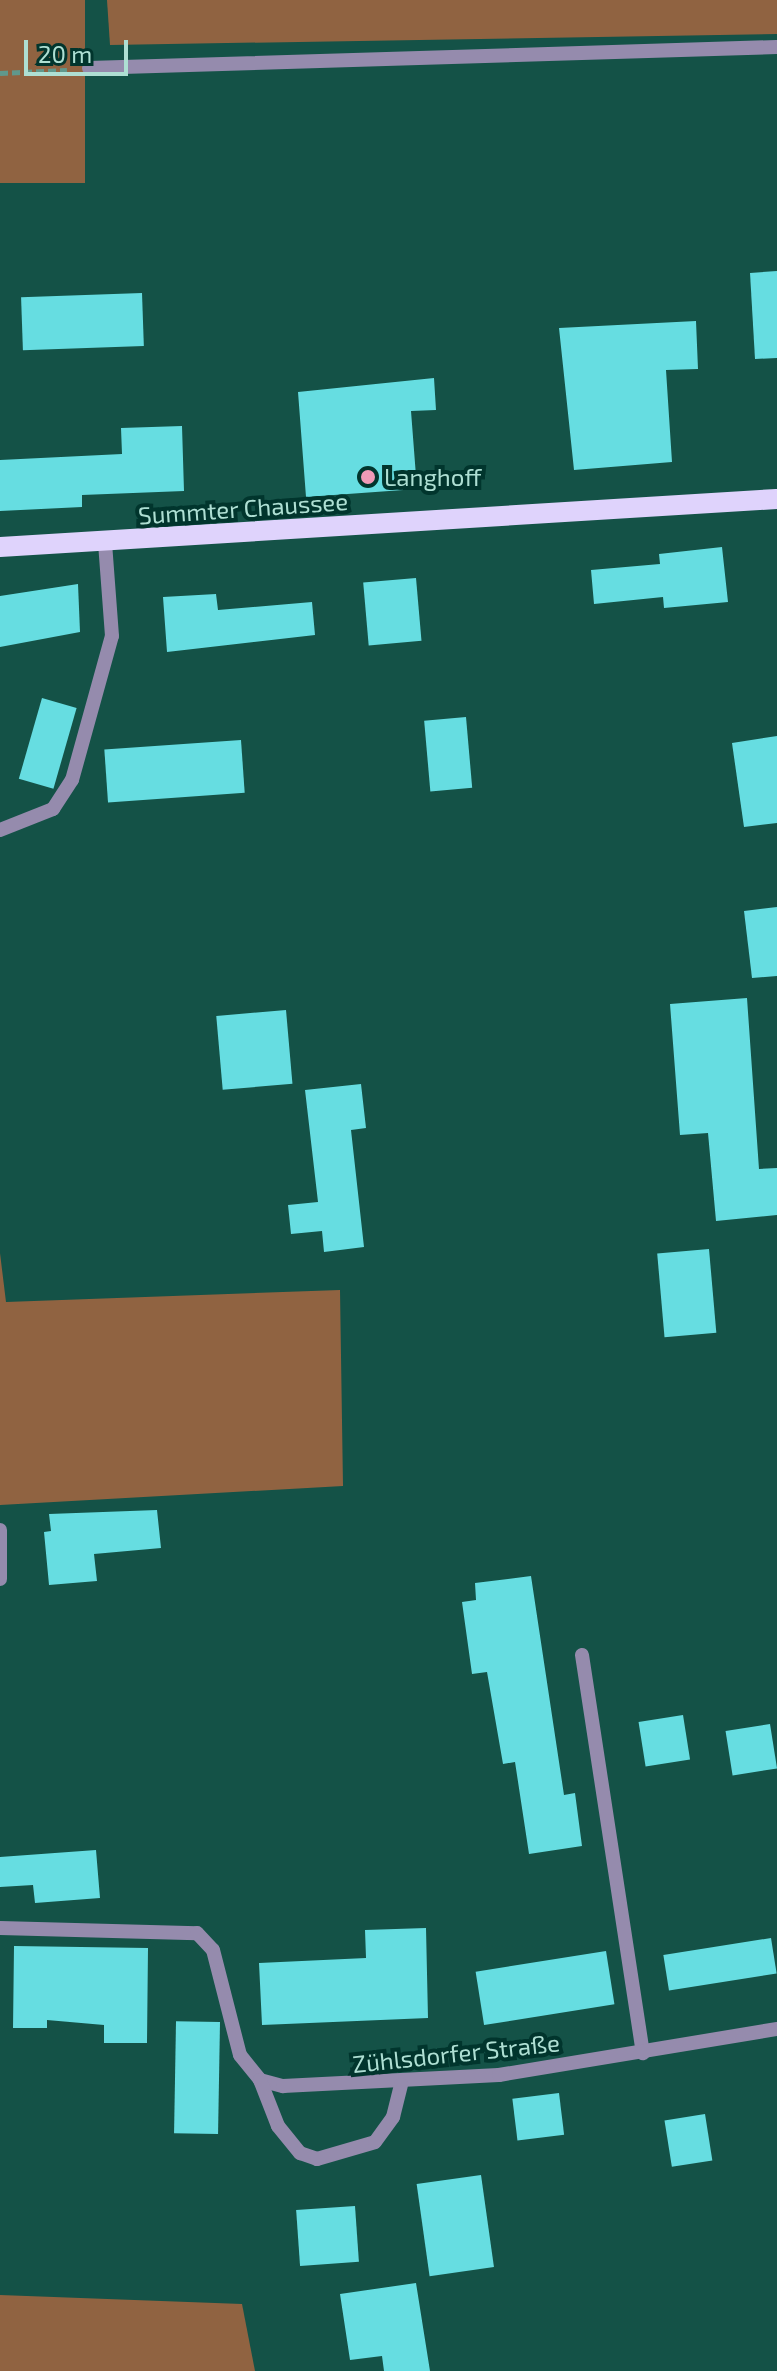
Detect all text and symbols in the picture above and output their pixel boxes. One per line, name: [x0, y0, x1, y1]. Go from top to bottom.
scale bar: [28, 24, 132, 74]
text: 20 m: [38, 39, 92, 68]
place label: Langhoff: [384, 463, 481, 491]
marker: Langhoff: [359, 468, 377, 486]
street label: Summter Chaussee: [137, 486, 349, 530]
street label: Zühlsdorfer Straße: [351, 2028, 561, 2078]

